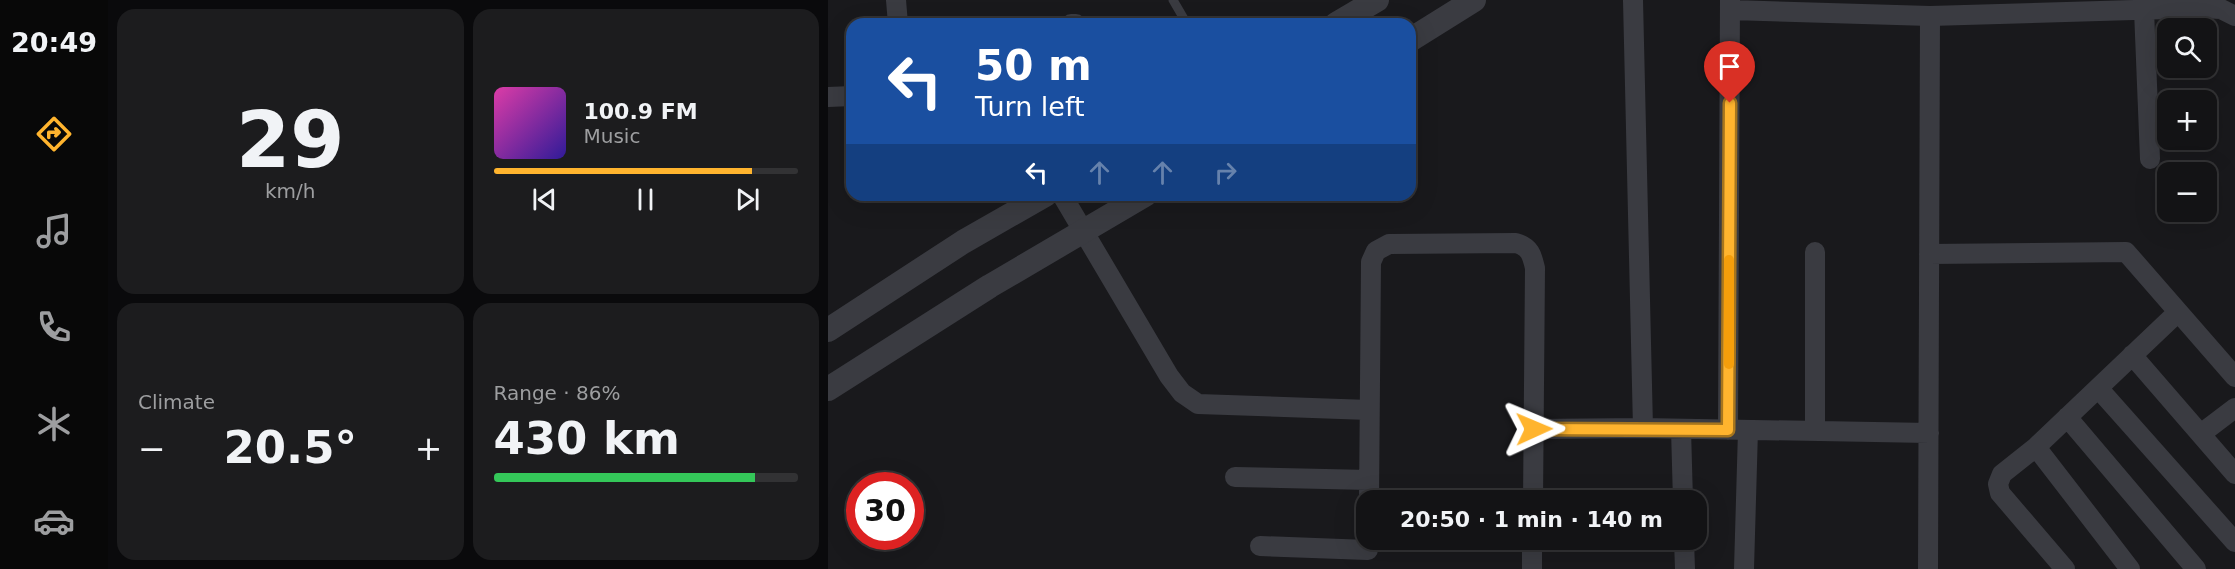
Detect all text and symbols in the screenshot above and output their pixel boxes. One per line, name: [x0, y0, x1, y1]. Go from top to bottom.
map controls: [2157, 18, 2217, 222]
button: search: [2157, 18, 2217, 78]
text: 20:49: [11, 27, 97, 58]
text: 50 m: [975, 41, 1092, 90]
pin: [1704, 41, 1755, 103]
icon: left: [876, 42, 954, 120]
icon: arrive: [1713, 50, 1746, 83]
button: +: [2157, 90, 2217, 150]
text: Turn left: [975, 91, 1085, 122]
text: 29: [236, 95, 345, 185]
text: 100.9 FM: [584, 99, 698, 124]
icon: directions: [33, 113, 75, 155]
text: Music: [584, 124, 640, 148]
icon: left: [1020, 156, 1053, 189]
icon: ahead: [1083, 156, 1116, 189]
icon: ahead: [1146, 156, 1179, 189]
icon: right: [1209, 156, 1242, 189]
button: −: [2157, 162, 2217, 222]
text: km/h: [265, 179, 315, 203]
icon: previous: [528, 183, 561, 216]
icon: pause: [629, 183, 662, 216]
icon: next: [731, 183, 764, 216]
icon: music: [33, 210, 75, 252]
icon: phone: [33, 306, 75, 348]
text: Range · 86%: [494, 381, 620, 405]
text: Climate: [138, 390, 215, 414]
position arrow: [1502, 397, 1566, 461]
icon: climate: [33, 403, 75, 445]
text: 430 km: [494, 412, 680, 465]
text: 20.5°: [223, 421, 357, 474]
text: −: [138, 429, 166, 468]
text: +: [415, 429, 443, 468]
speed limit sign: 30: [846, 472, 924, 550]
icon: car: [33, 500, 75, 542]
text: 20:50 · 1 min · 140 m: [1400, 507, 1663, 532]

